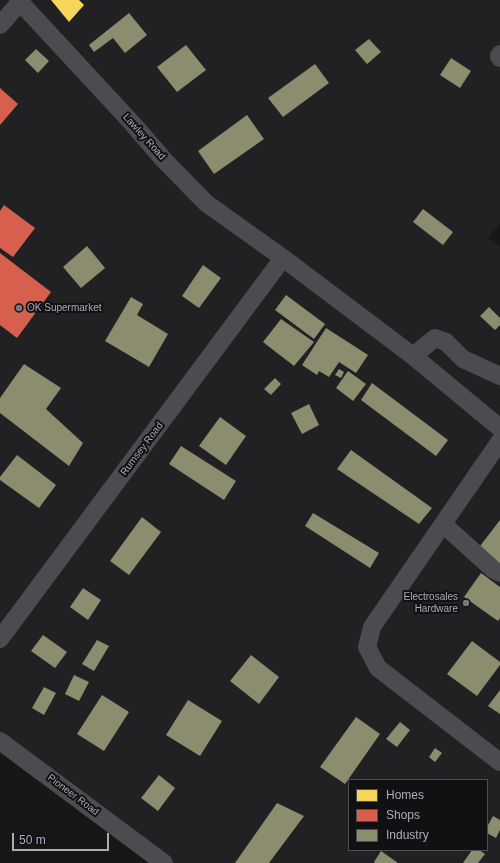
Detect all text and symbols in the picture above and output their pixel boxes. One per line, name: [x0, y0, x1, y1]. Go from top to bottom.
street label: Lawley Road: [120, 112, 168, 162]
place label: OK Supermarket: [27, 302, 101, 314]
marker: OK Supermarket: [14, 303, 24, 313]
street label: Rumsey Road: [118, 420, 166, 478]
place label: Electrosales Hardware: [404, 591, 458, 614]
marker: Electrosales Hardware: [461, 598, 471, 608]
street label: Pioneer Road: [45, 772, 101, 818]
legend: [348, 779, 488, 851]
text: Homes: [386, 788, 424, 802]
text: Shops: [386, 808, 420, 822]
scale bar: [14, 825, 111, 851]
text: Industry: [386, 828, 429, 842]
text: 50 m: [19, 833, 46, 847]

